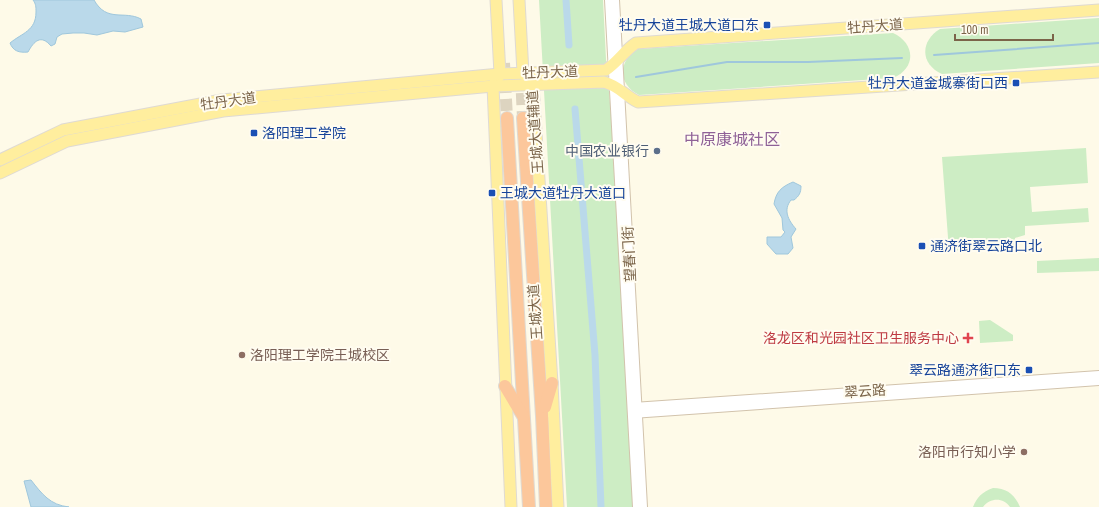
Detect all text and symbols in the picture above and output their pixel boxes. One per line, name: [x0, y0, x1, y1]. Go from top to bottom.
street label: 牡丹大道: [846, 15, 904, 37]
place label: 牡丹大道王城大道口东: [619, 16, 759, 34]
scale bar: [955, 16, 1053, 42]
marker: 牡丹大道王城大道口东: [762, 20, 772, 30]
text: 100 m: [961, 22, 988, 38]
street label: 牡丹大道: [522, 62, 578, 82]
place label: 牡丹大道金城寨街口西: [868, 74, 1008, 92]
marker: 牡丹大道金城寨街口西: [1011, 78, 1021, 88]
street label: 牡丹大道: [199, 88, 257, 114]
street label: 王城大道辅道: [523, 89, 547, 175]
place label: 洛阳理工学院: [262, 124, 346, 142]
marker: 洛阳理工学院: [249, 128, 259, 138]
district label: 中原康城社区: [684, 128, 780, 150]
place label: 中国农业银行: [565, 142, 649, 160]
marker: 中国农业银行: [652, 146, 662, 156]
place label: 王城大道牡丹大道口: [500, 184, 626, 202]
marker: 王城大道牡丹大道口: [487, 188, 497, 198]
street label: 望春门街: [619, 226, 639, 282]
place label: 通济街翠云路口北: [930, 237, 1042, 255]
marker: 通济街翠云路口北: [917, 241, 927, 251]
street label: 王城大道: [524, 283, 546, 341]
place label: 洛龙区和光园社区卫生服务中心: [763, 329, 959, 347]
marker: 洛龙区和光园社区卫生服务中心: [962, 332, 974, 344]
place label: 洛阳理工学院王城校区: [250, 346, 390, 364]
marker: 洛阳理工学院王城校区: [237, 350, 247, 360]
place label: 翠云路通济街口东: [909, 361, 1021, 379]
marker: 翠云路通济街口东: [1024, 365, 1034, 375]
street label: 翠云路: [843, 381, 887, 401]
place label: 洛阳市行知小学: [918, 443, 1016, 461]
marker: 洛阳市行知小学: [1019, 447, 1029, 457]

